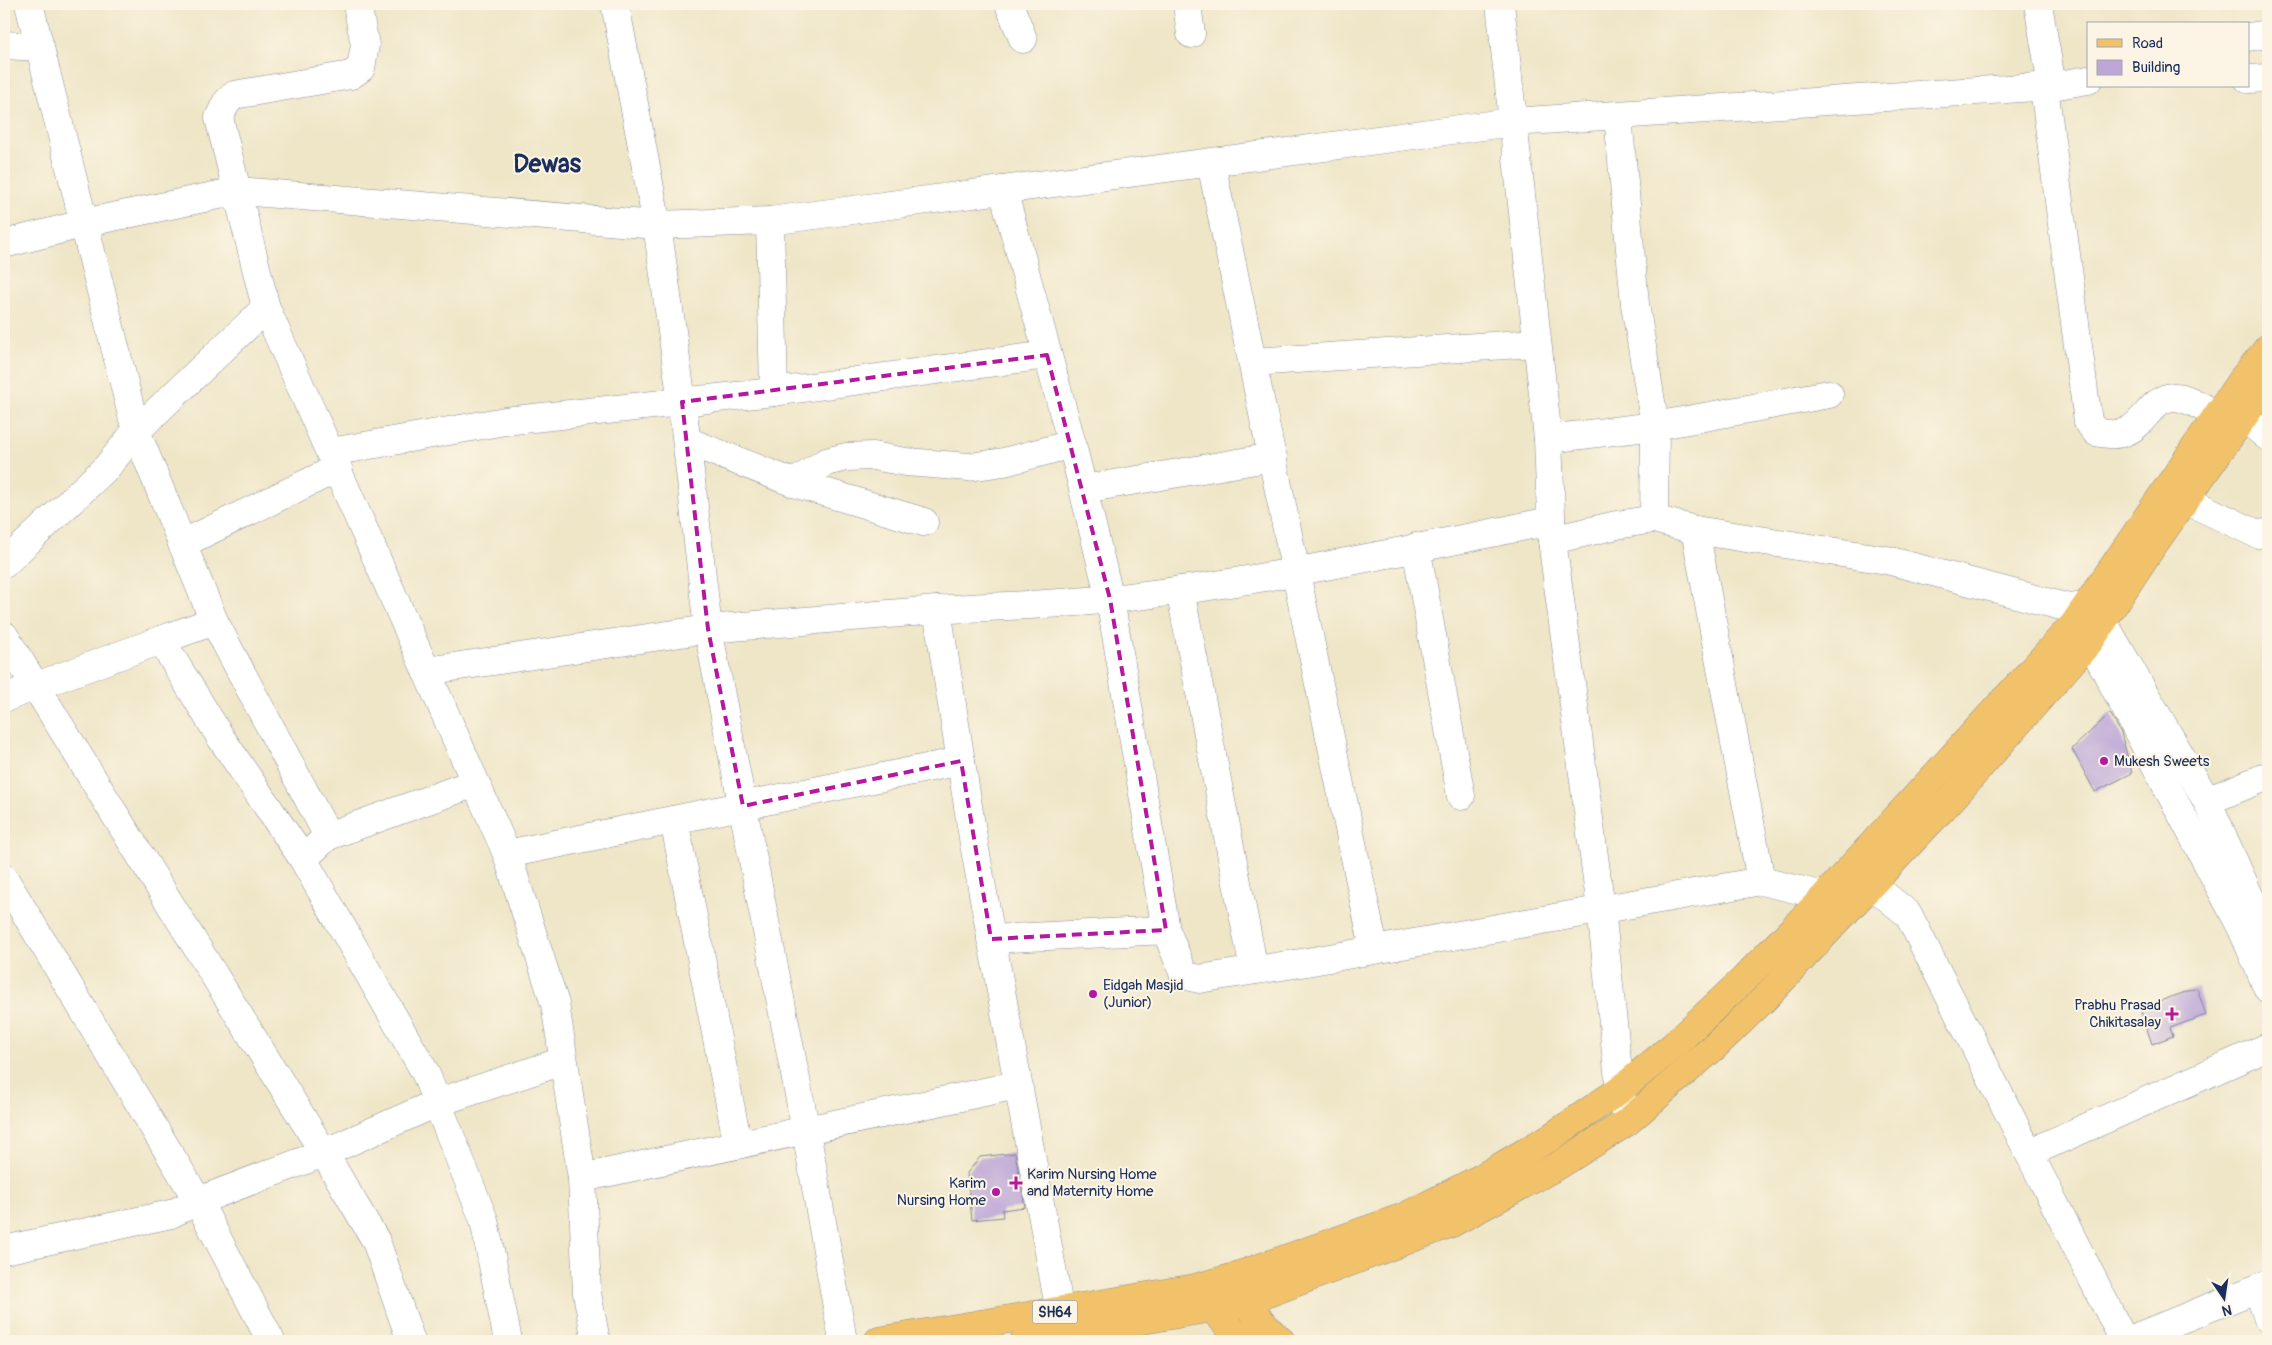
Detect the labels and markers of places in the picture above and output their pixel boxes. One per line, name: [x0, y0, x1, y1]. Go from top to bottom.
place label: Mukesh Sweets: [2114, 752, 2210, 771]
marker: Mukesh Sweets: [2098, 755, 2110, 767]
place label: Eidgah Masjid (Junior): [1103, 976, 1183, 1012]
marker: Eidgah Masjid (Junior): [1087, 988, 1099, 1000]
place label: Prabhu Prasad Chikitasalay: [2074, 996, 2162, 1032]
marker: Prabhu Prasad Chikitasalay: [2165, 1007, 2179, 1021]
place label: Karim Nursing Home and Maternity Home: [1027, 1165, 1157, 1201]
place label: Karim Nursing Home: [897, 1174, 987, 1210]
marker: Karim Nursing Home and Maternity Home: [1009, 1176, 1023, 1190]
marker: Karim Nursing Home: [990, 1186, 1002, 1198]

